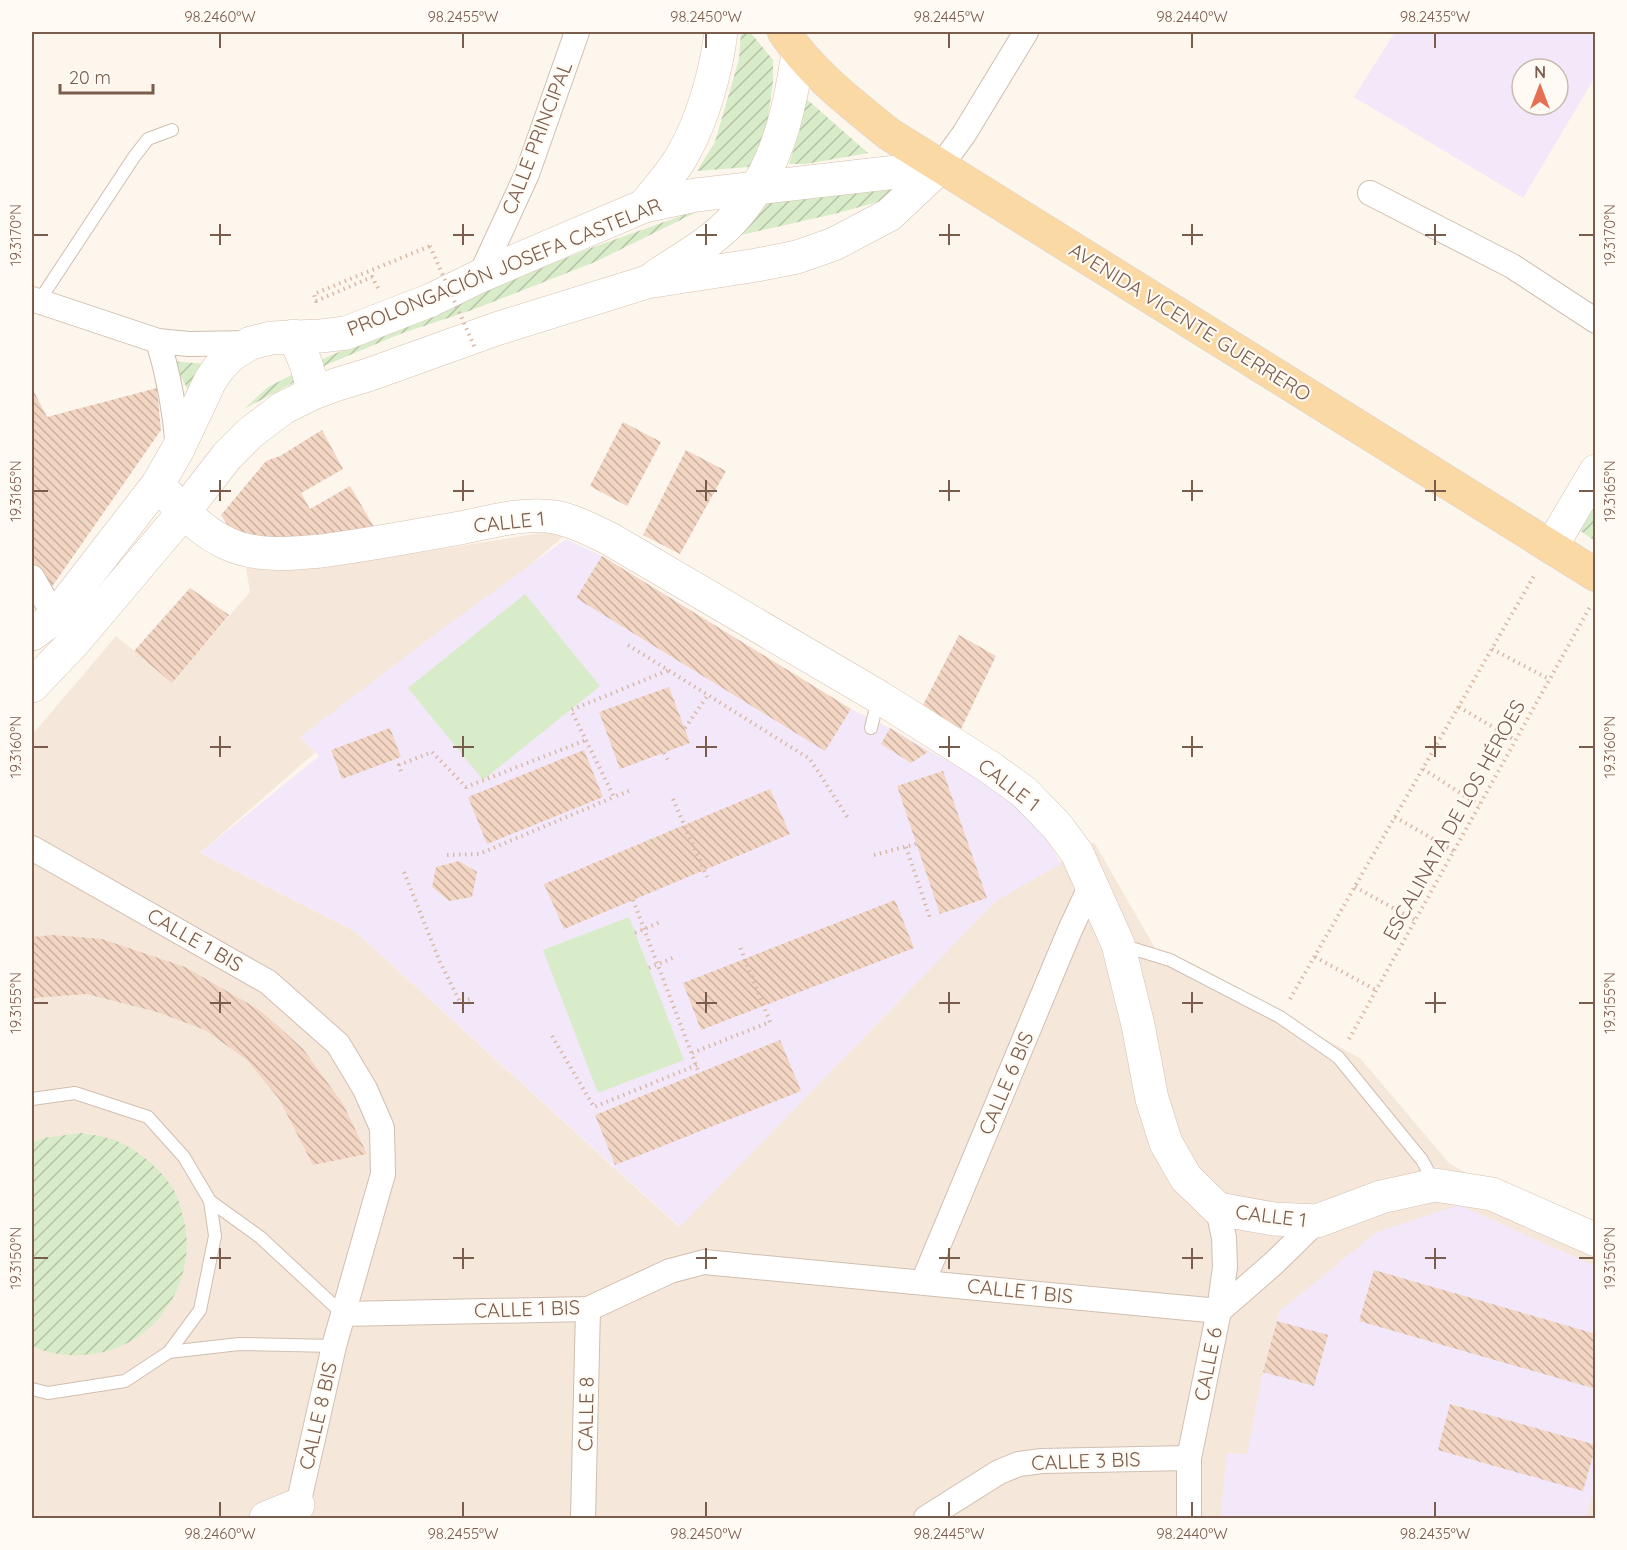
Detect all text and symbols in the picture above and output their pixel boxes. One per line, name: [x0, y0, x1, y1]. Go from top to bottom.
text: 98.2460°W: [184, 7, 256, 26]
text: 98.2455°W: [427, 7, 499, 26]
text: 98.2450°W: [670, 7, 742, 26]
text: 98.2445°W: [914, 7, 985, 26]
text: 98.2440°W: [1156, 7, 1228, 26]
text: 98.2435°W: [1400, 7, 1471, 26]
scale bar: [60, 57, 153, 95]
north arrow: [1510, 57, 1570, 117]
street label: CALLE PRINCIPAL: [496, 58, 577, 218]
text: N: [1534, 62, 1546, 82]
text: 20 m: [69, 66, 111, 89]
street label: PROLONGACIÓN JOSEFA CASTELAR: [343, 192, 665, 341]
text: 19.3170°N: [6, 204, 25, 266]
text: 19.3170°N: [1600, 204, 1619, 266]
street label: AVENIDA VICENTE GUERRERO: [1065, 237, 1316, 406]
text: 19.3165°N: [6, 460, 25, 522]
text: 19.3165°N: [1600, 460, 1619, 522]
street label: CALLE 1: [472, 505, 546, 538]
street label: ESCALINATA DE LOS HÉROES: [1377, 695, 1530, 944]
text: 19.3160°N: [6, 716, 25, 778]
text: 19.3160°N: [1600, 716, 1619, 778]
street label: CALLE 1: [973, 753, 1045, 816]
street label: CALLE 1 BIS: [143, 902, 248, 977]
text: 19.3155°N: [6, 972, 25, 1034]
text: 19.3155°N: [1600, 972, 1619, 1034]
street label: CALLE 6 BIS: [973, 1027, 1038, 1138]
street label: CALLE 1: [1234, 1199, 1308, 1232]
text: 19.3150°N: [6, 1227, 25, 1289]
text: 19.3150°N: [1600, 1227, 1619, 1289]
street label: CALLE 1 BIS: [966, 1273, 1074, 1308]
street label: CALLE 1 BIS: [473, 1294, 581, 1323]
street label: CALLE 6: [1188, 1325, 1227, 1403]
street label: CALLE 8 BIS: [293, 1360, 342, 1472]
street label: CALLE 8: [572, 1376, 599, 1452]
street label: CALLE 3 BIS: [1031, 1446, 1141, 1475]
text: 98.2460°W: [184, 1524, 256, 1543]
text: 98.2455°W: [427, 1524, 499, 1543]
text: 98.2450°W: [670, 1524, 742, 1543]
text: 98.2445°W: [914, 1524, 985, 1543]
text: 98.2440°W: [1156, 1524, 1228, 1543]
text: 98.2435°W: [1400, 1524, 1471, 1543]

